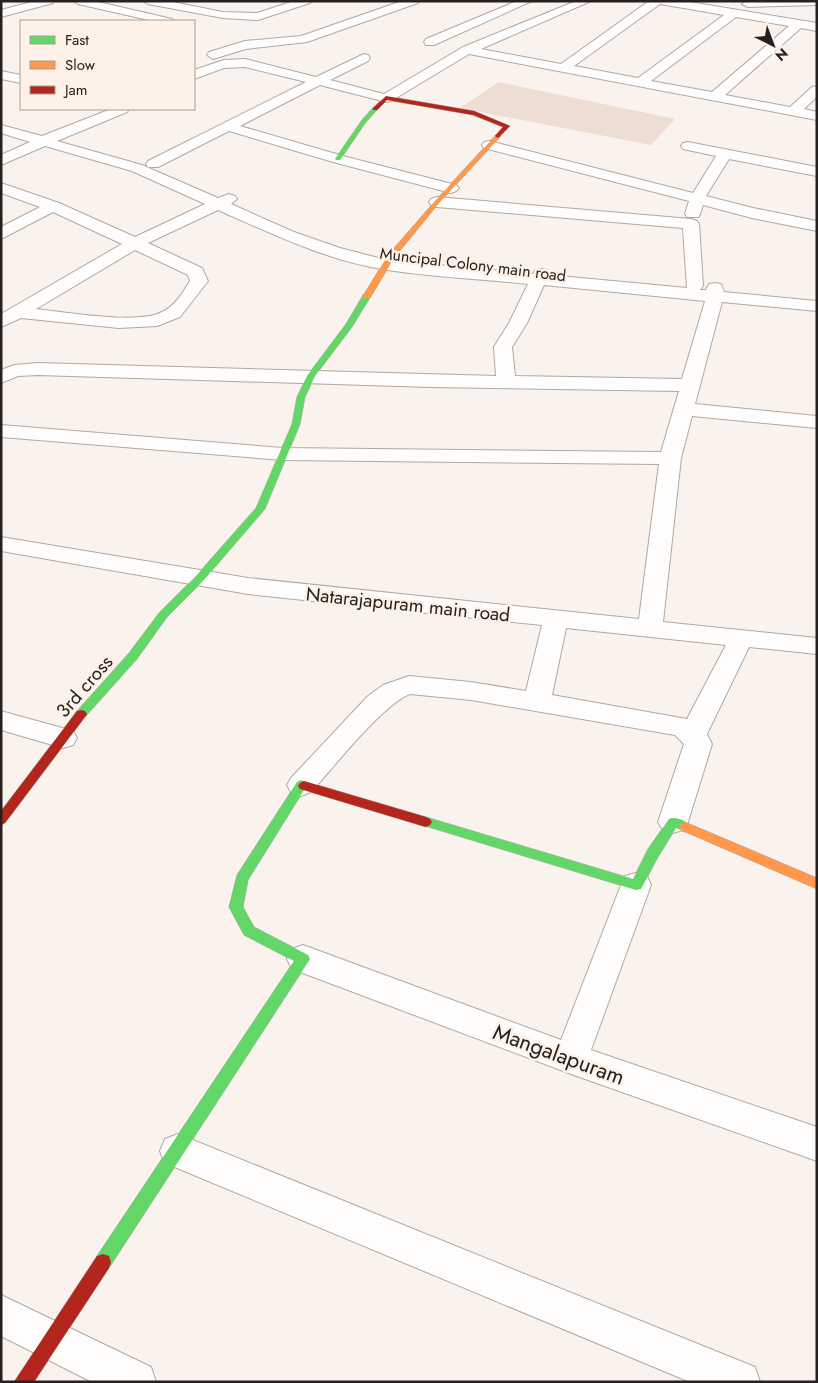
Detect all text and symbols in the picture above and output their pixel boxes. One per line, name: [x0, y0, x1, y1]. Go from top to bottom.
legend: [20, 20, 195, 110]
north arrow: [748, 20, 798, 70]
text: Fast: [65, 29, 89, 51]
text: N: [771, 44, 793, 66]
text: Slow: [65, 54, 96, 76]
text: Jam: [63, 79, 88, 101]
street label: Muncipal Colony main road: [378, 242, 567, 287]
street label: Natarajapuram main road: [304, 580, 511, 629]
street label: 3rd cross: [50, 649, 119, 723]
street label: Mangalapuram: [489, 1015, 629, 1093]

